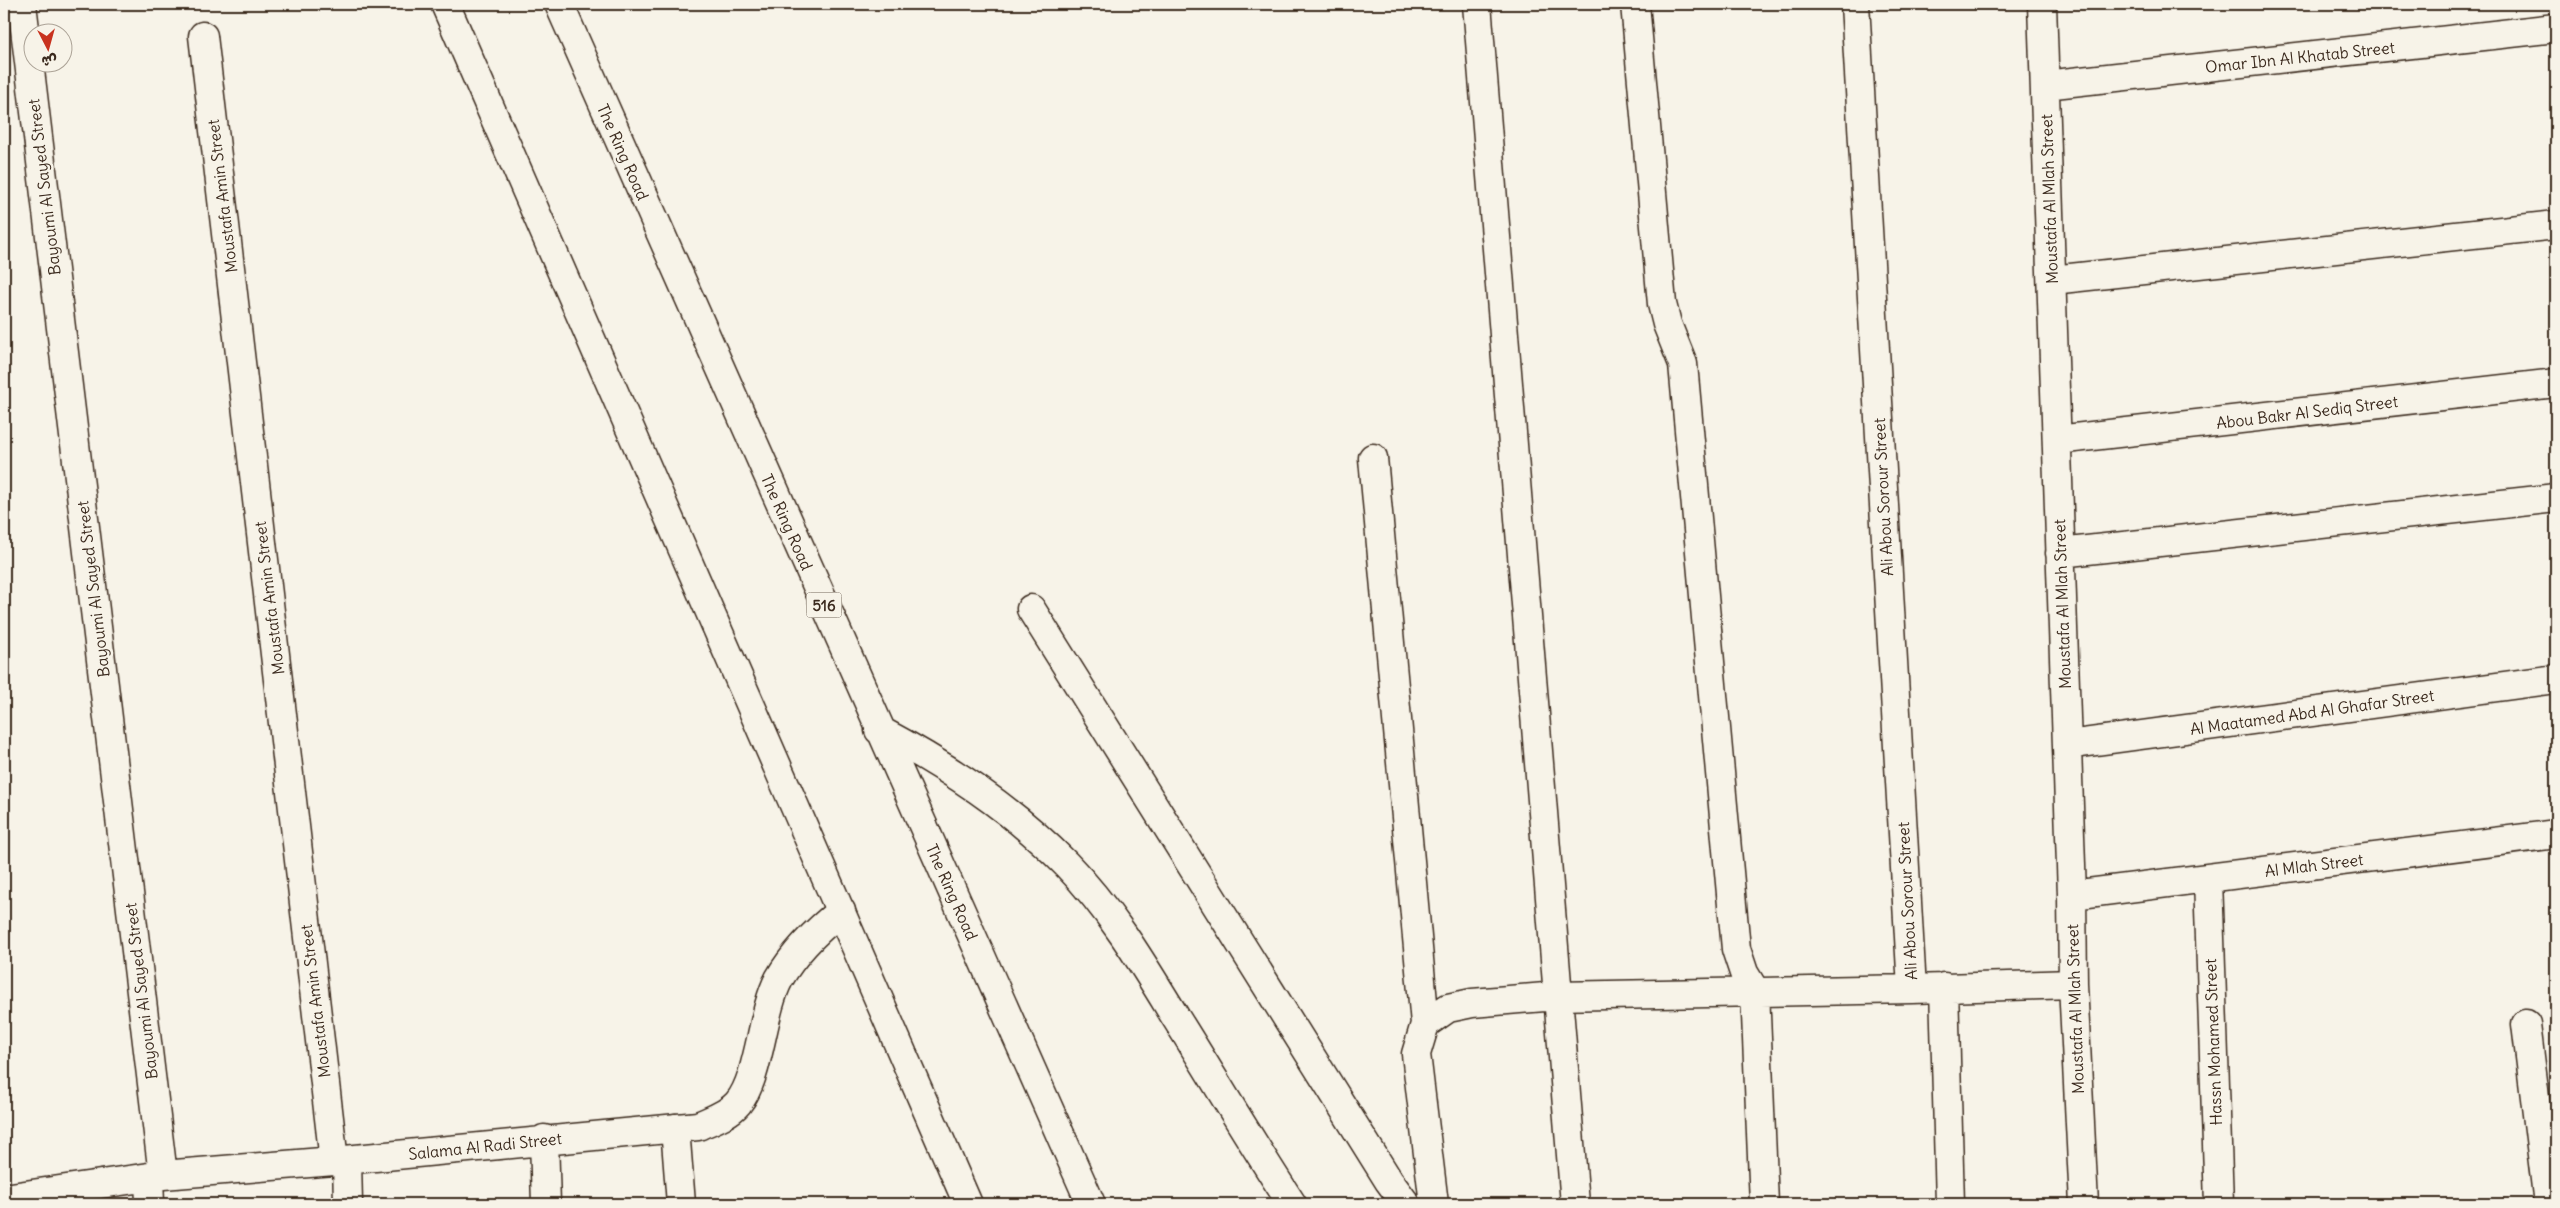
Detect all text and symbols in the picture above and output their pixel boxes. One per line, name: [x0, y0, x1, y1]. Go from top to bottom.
north arrow: [22, 22, 72, 72]
street label: Omar Ibn Al Khatab Street: [2204, 37, 2396, 77]
text: ش: [41, 51, 58, 71]
street label: Bayoumi Al Sayed Street: [23, 97, 65, 276]
street label: The Ring Road: [593, 101, 653, 203]
street label: Moustafa Al Mlah Street: [2036, 113, 2062, 284]
street label: Moustafa Amin Street: [203, 117, 241, 274]
street label: Abou Bakr Al Sediq Street: [2215, 391, 2400, 433]
street label: Ali Abou Sorour Street: [1869, 417, 1897, 576]
street label: The Ring Road: [757, 471, 817, 573]
street label: Bayoumi Al Sayed Street: [72, 499, 114, 678]
street label: Moustafa Al Mlah Street: [2049, 518, 2075, 689]
street label: Moustafa Amin Street: [250, 519, 288, 676]
road number: 516: [806, 592, 842, 618]
street label: Al Maatamed Abd Al Ghafar Street: [2189, 685, 2436, 739]
street label: Ali Abou Sorour Street: [1893, 821, 1921, 980]
street label: The Ring Road: [922, 841, 982, 943]
street label: Al Mlah Street: [2264, 849, 2365, 881]
street label: Bayoumi Al Sayed Street: [120, 901, 162, 1080]
street label: Moustafa Amin Street: [296, 922, 334, 1079]
street label: Moustafa Al Mlah Street: [2062, 923, 2088, 1094]
street label: Hassn Mohamed Street: [2200, 958, 2226, 1126]
street label: Salama Al Radi Street: [407, 1128, 563, 1164]

